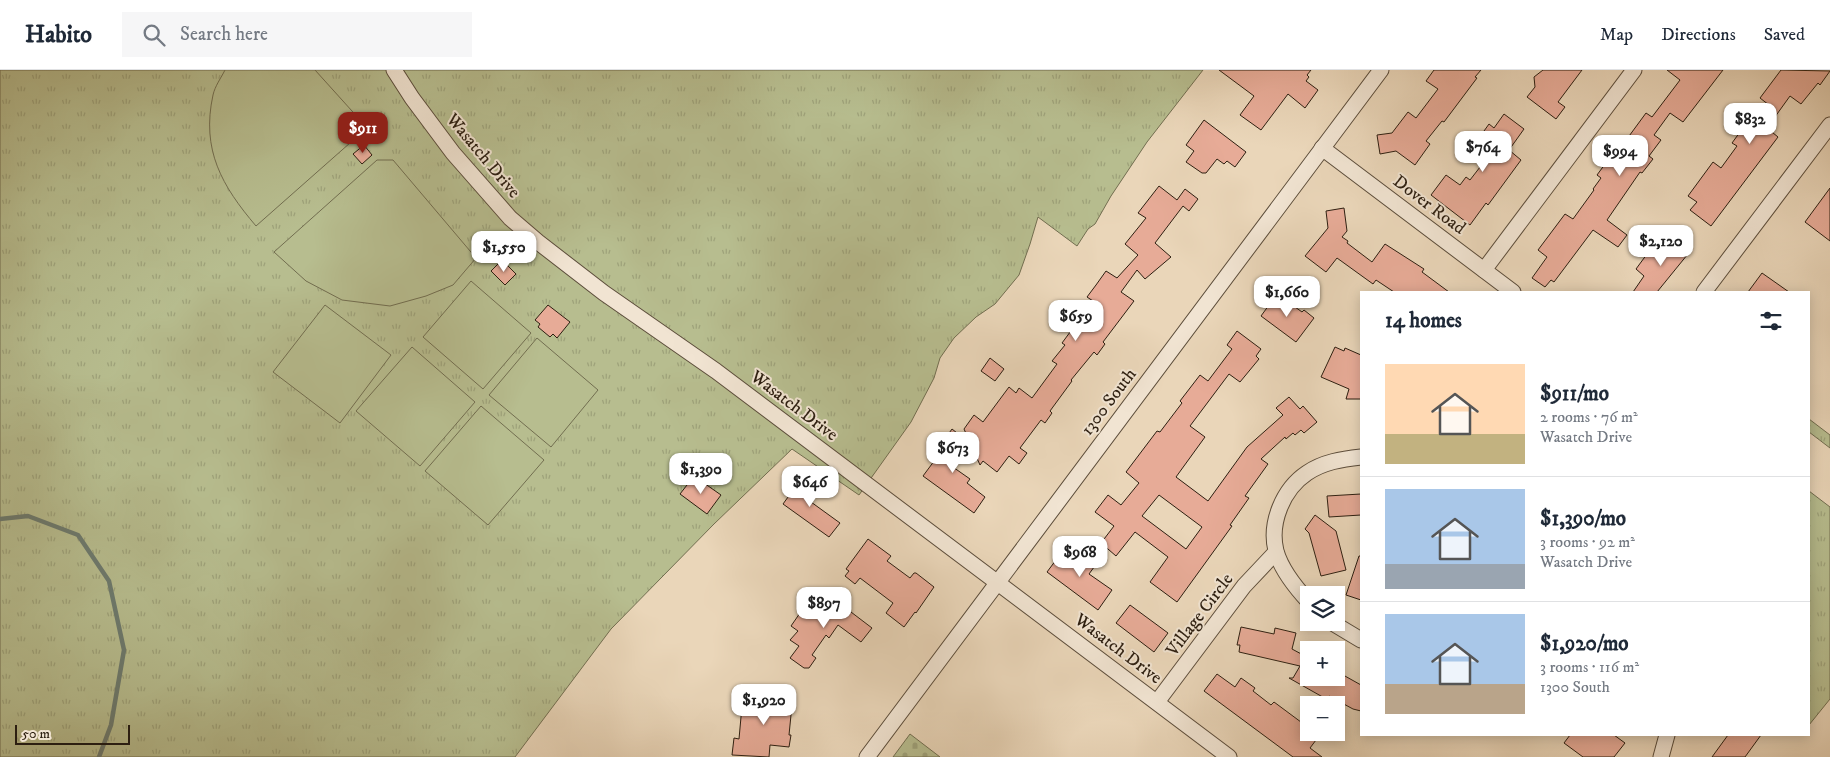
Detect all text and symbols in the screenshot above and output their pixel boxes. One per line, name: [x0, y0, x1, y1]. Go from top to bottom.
search box: [122, 12, 472, 57]
text: Habito: [25, 20, 92, 50]
icon: search: [140, 21, 168, 49]
text: Search here: [180, 23, 268, 46]
text: Map: [1600, 24, 1633, 46]
text: Directions: [1661, 24, 1736, 46]
text: Saved: [1764, 24, 1805, 46]
pin: $832: [1720, 102, 1780, 145]
street label: Wasatch Drive: [441, 108, 525, 203]
text: $832: [1735, 109, 1765, 129]
pin: $911: [333, 112, 393, 154]
text: $911: [349, 118, 377, 138]
pin: $764: [1453, 131, 1513, 173]
pin: $994: [1590, 134, 1650, 177]
text: $764: [1466, 137, 1500, 157]
text: $994: [1603, 141, 1637, 161]
street label: Dover Road: [1388, 171, 1470, 239]
pin: $2,120: [1620, 224, 1702, 267]
pin: $1,550: [463, 230, 545, 273]
text: $2,120: [1639, 231, 1683, 251]
text: $1,550: [482, 237, 526, 257]
pin: $1,660: [1246, 276, 1328, 318]
text: $1,660: [1265, 282, 1309, 302]
pin: $659: [1046, 300, 1106, 342]
text: $659: [1060, 306, 1093, 326]
icon: filters: [1757, 307, 1785, 335]
text: 14 homes: [1385, 308, 1462, 334]
street label: 1300 South: [1077, 364, 1142, 440]
street label: Wasatch Drive: [745, 365, 842, 446]
text: $911/mo: [1540, 381, 1609, 407]
icon: home: [1425, 384, 1485, 444]
text: 2 rooms · 76 m²: [1540, 407, 1638, 427]
text: Wasatch Drive: [1540, 427, 1632, 447]
pin: $673: [923, 432, 983, 474]
text: $673: [937, 438, 969, 458]
pin: $1,390: [660, 452, 742, 495]
text: $1,390: [680, 459, 722, 479]
pin: $646: [780, 466, 840, 508]
text: $646: [793, 472, 827, 492]
text: $1,390/mo: [1540, 506, 1626, 532]
icon: home: [1425, 509, 1485, 569]
text: 3 rooms · 92 m²: [1540, 532, 1635, 552]
pin: $968: [1050, 536, 1110, 578]
text: $968: [1063, 542, 1097, 562]
text: Wasatch Drive: [1540, 552, 1632, 572]
street label: Village Circle: [1161, 569, 1238, 662]
pin: $897: [794, 586, 854, 629]
map controls: [1300, 586, 1345, 741]
button: layers: [1300, 586, 1345, 631]
text: $897: [807, 593, 841, 613]
street label: Wasatch Drive: [1069, 608, 1166, 689]
text: $1,920/mo: [1540, 631, 1629, 657]
icon: home: [1425, 634, 1485, 694]
button: +: [1300, 641, 1345, 686]
text: 3 rooms · 116 m²: [1540, 657, 1639, 677]
text: 1300 South: [1540, 677, 1610, 697]
pin: $1,920: [723, 684, 805, 726]
text: $1,920: [742, 690, 786, 710]
button: −: [1300, 696, 1345, 741]
scale bar: [15, 722, 130, 745]
text: 50 m: [22, 725, 50, 743]

